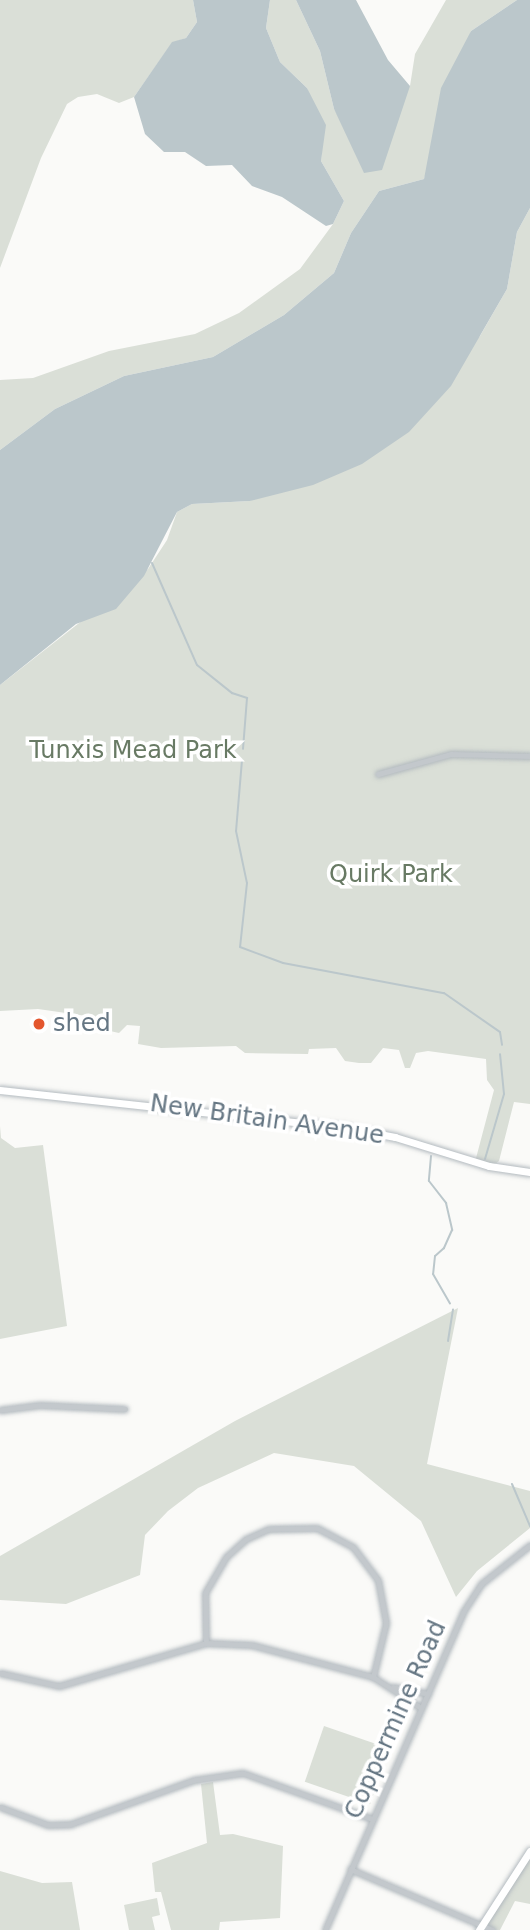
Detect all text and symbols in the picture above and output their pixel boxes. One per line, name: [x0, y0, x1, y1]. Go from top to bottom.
park label: Tunxis Mead Park: [29, 737, 237, 765]
park label: Quirk Park: [329, 861, 453, 889]
place label: shed: [53, 1010, 111, 1038]
marker: shed: [31, 1016, 47, 1032]
street label: New Britain Avenue: [148, 1089, 386, 1151]
street label: Coppermine Road: [339, 1616, 453, 1824]

